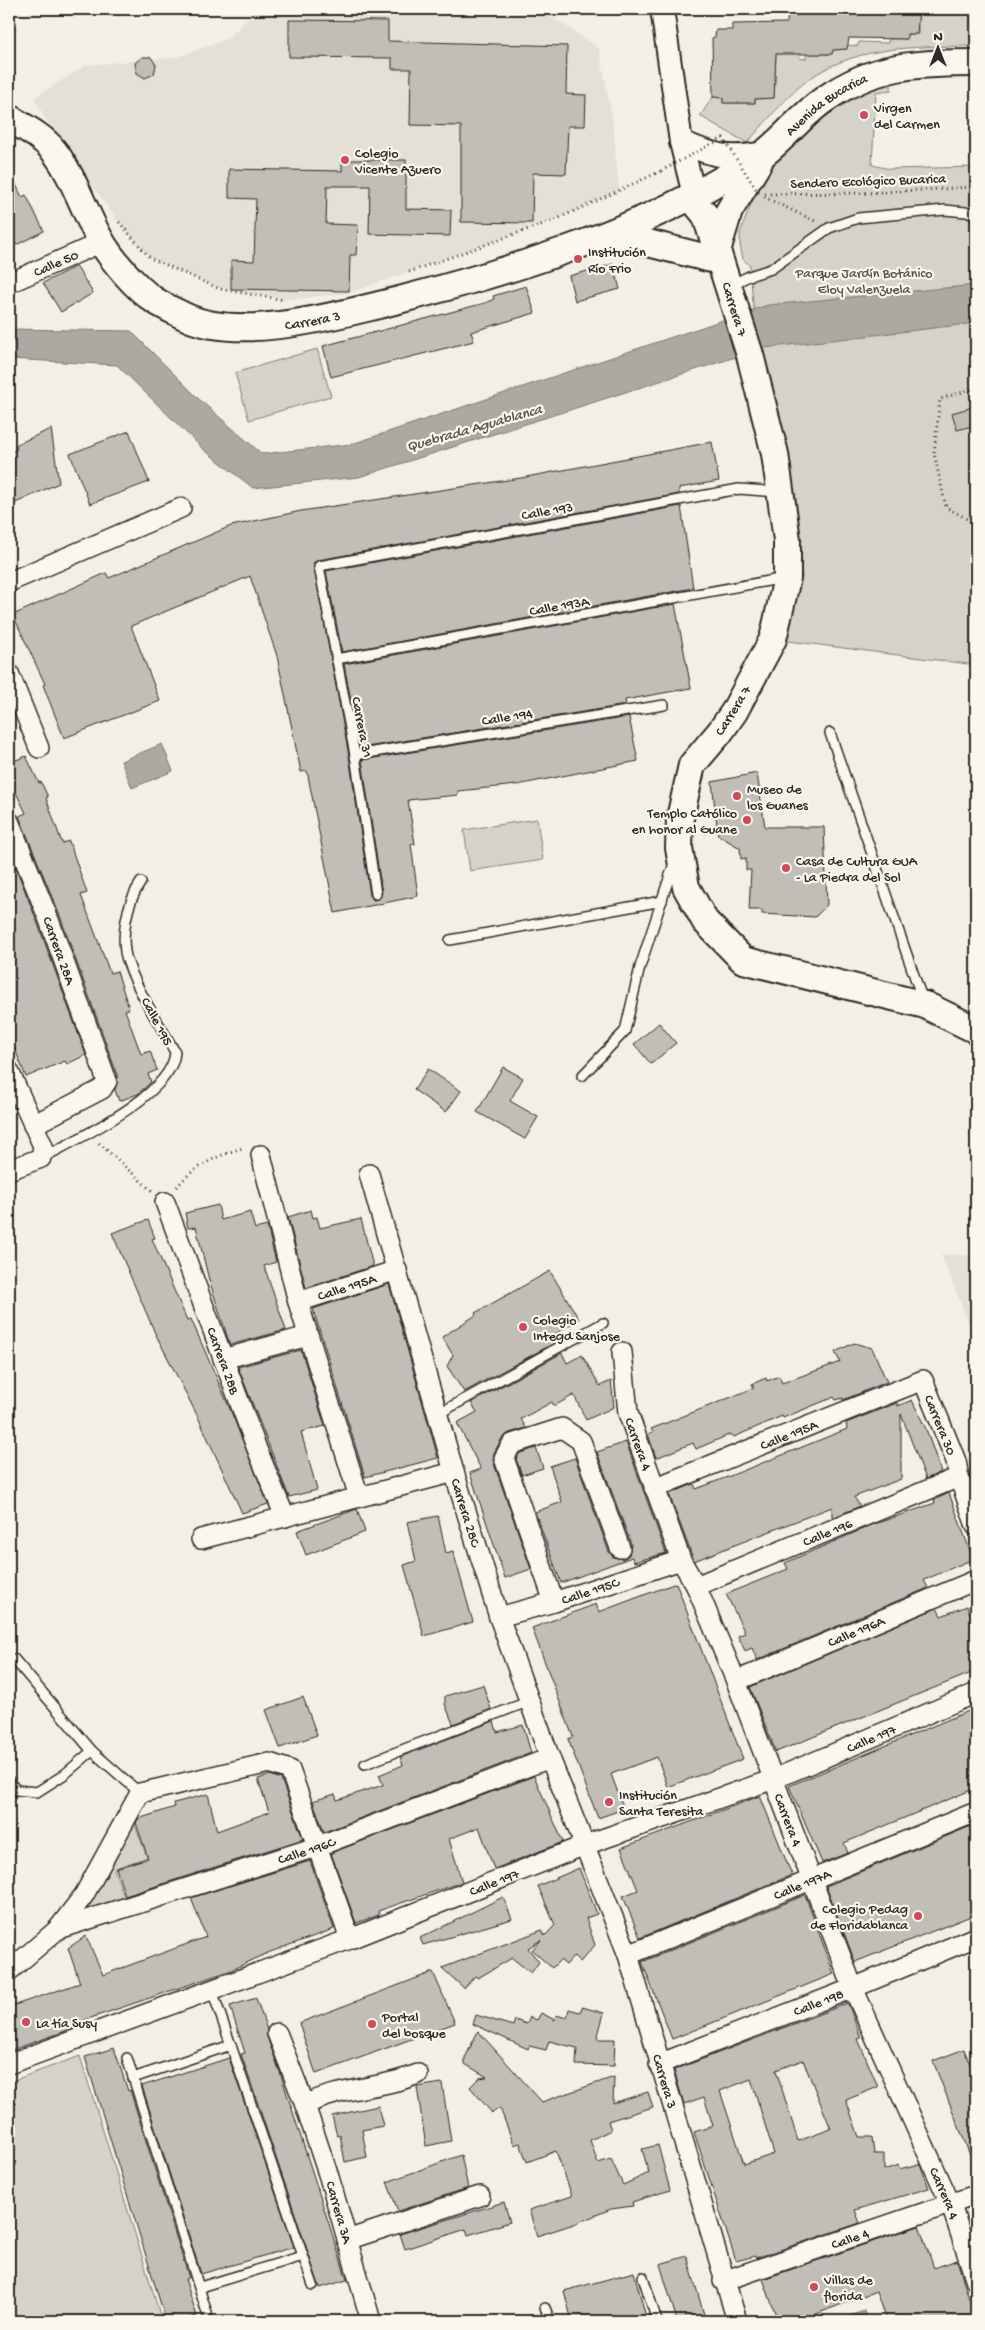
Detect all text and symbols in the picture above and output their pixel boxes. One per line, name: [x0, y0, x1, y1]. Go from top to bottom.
north arrow: [912, 22, 962, 72]
text: N: [933, 29, 943, 46]
street label: Avenida Bucarica: [783, 71, 871, 141]
place label: Virgen del Carmen: [873, 101, 940, 134]
marker: Virgen del Carmen: [858, 109, 870, 121]
place label: Colegio Vicente Azuero: [354, 146, 441, 179]
marker: Colegio Vicente Azuero: [339, 154, 351, 166]
street label: Sendero Ecológico Bucarica: [790, 171, 947, 194]
place label: Institución Río Frio: [588, 245, 646, 278]
street label: Calle 50: [32, 247, 82, 282]
marker: Institución Río Frio: [572, 253, 584, 265]
park label: Parque Jardín Botánico Eloy Valenzuela: [795, 266, 932, 299]
street label: Carrera 7: [716, 280, 750, 340]
street label: Carrera 3: [284, 309, 342, 335]
water label: Quebrada Aguablanca: [405, 401, 546, 457]
street label: Calle 193: [520, 500, 575, 525]
street label: Calle 193A: [528, 594, 591, 621]
street label: Carrera 7: [712, 683, 756, 740]
street label: Carrera 31: [346, 696, 375, 759]
street label: Calle 194: [481, 706, 534, 731]
place label: Museo de los Guanes: [747, 782, 809, 815]
marker: Museo de los Guanes: [731, 790, 743, 802]
place label: Templo Católico en honor al Guane: [632, 806, 738, 839]
marker: Templo Católico en honor al Guane: [741, 814, 753, 826]
place label: Casa de Cultura GUA - La Piedra del Sol: [796, 854, 918, 887]
marker: Casa de Cultura GUA - La Piedra del Sol: [780, 862, 792, 874]
street label: Carrera 28A: [37, 915, 78, 988]
street label: Calle 195: [136, 995, 176, 1049]
street label: Calle 195A: [316, 1271, 379, 1306]
place label: Colegio Integd Sanjose: [533, 1313, 621, 1346]
marker: Colegio Integd Sanjose: [517, 1321, 529, 1333]
street label: Carrera 28B: [201, 1325, 242, 1398]
street label: Carrera 30: [919, 1393, 959, 1458]
street label: Carrera 4: [619, 1416, 654, 1474]
street label: Calle 195A: [758, 1417, 821, 1455]
street label: Carrera 28C: [445, 1477, 483, 1551]
street label: Calle 196: [801, 1516, 856, 1552]
street label: Calle 195C: [560, 1575, 623, 1610]
street label: Calle 196A: [826, 1613, 888, 1652]
street label: Calle 197: [845, 1722, 900, 1758]
place label: Institución Santa Teresita: [619, 1788, 704, 1821]
street label: Carrera 4: [769, 1792, 804, 1850]
marker: Institución Santa Teresita: [603, 1796, 615, 1808]
street label: Calle 196C: [276, 1834, 339, 1870]
street label: Calle 197: [467, 1866, 523, 1901]
street label: Calle 197A: [772, 1866, 835, 1905]
place label: Colegio Pedag de Floridablanca: [810, 1902, 909, 1935]
marker: Colegio Pedag de Floridablanca: [912, 1910, 924, 1922]
street label: Calle 198: [792, 1986, 847, 2021]
place label: Portal del bosque: [381, 2010, 447, 2043]
marker: La tía Susy: [20, 2016, 32, 2028]
place label: La tía Susy: [36, 2016, 97, 2033]
marker: Portal del bosque: [366, 2018, 378, 2030]
street label: Carrera 3: [647, 2053, 679, 2111]
street label: Carrera 4: [924, 2165, 961, 2222]
street label: Carrera 3A: [321, 2180, 355, 2247]
street label: Calle 4: [830, 2226, 872, 2255]
place label: Villas de florida: [823, 2273, 873, 2306]
marker: Villas de florida: [808, 2281, 820, 2293]

